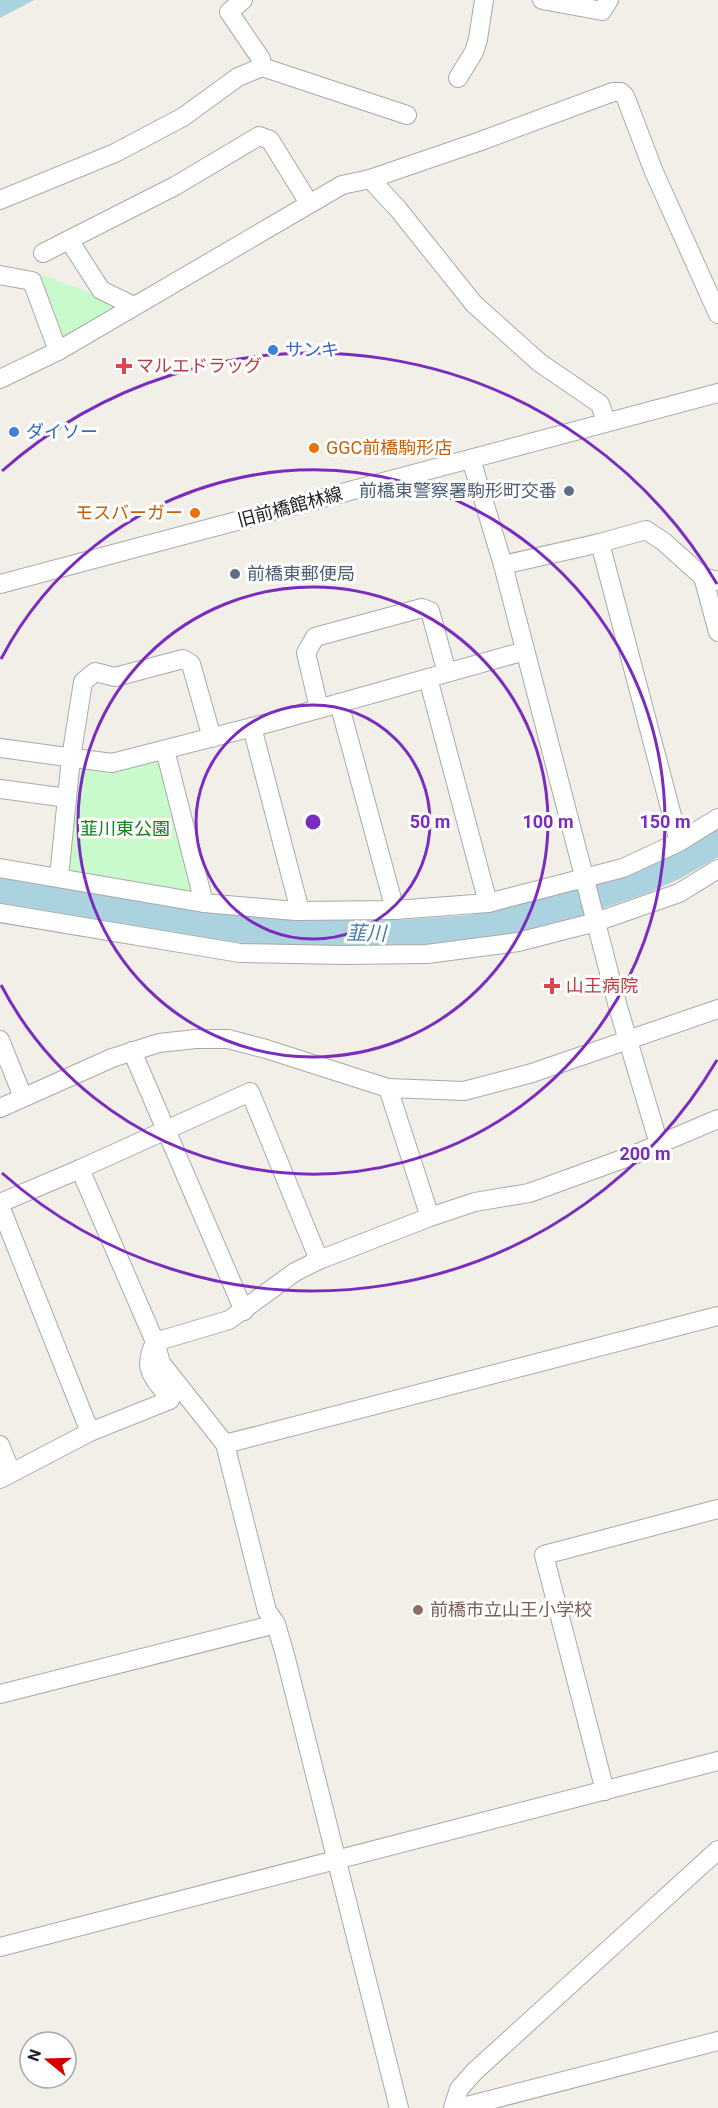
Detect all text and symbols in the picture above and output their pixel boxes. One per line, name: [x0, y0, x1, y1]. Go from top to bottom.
place label: サンキ: [285, 339, 339, 360]
marker: サンキ: [266, 343, 280, 357]
place label: マルエドラッグ: [136, 355, 262, 376]
marker: マルエドラッグ: [117, 359, 131, 373]
place label: ダイソー: [26, 421, 98, 442]
marker: ダイソー: [7, 425, 21, 439]
place label: GGC前橋駒形店: [326, 437, 452, 458]
marker: GGC前橋駒形店: [307, 441, 321, 455]
place label: 前橋東警察署駒形町交番: [359, 480, 557, 501]
street label: 旧前橋館林線: [235, 482, 345, 531]
marker: 前橋東警察署駒形町交番: [562, 484, 576, 498]
place label: モスバーガー: [75, 502, 183, 523]
marker: モスバーガー: [188, 506, 202, 520]
place label: 前橋東郵便局: [247, 563, 355, 584]
marker: 前橋東郵便局: [228, 567, 242, 581]
text: 50 m: [410, 811, 450, 832]
text: 100 m: [522, 811, 574, 832]
text: 150 m: [639, 811, 691, 832]
centre of rings: [303, 812, 323, 832]
park label: 韮川東公園: [80, 818, 170, 839]
water label: 韮川: [346, 921, 388, 945]
place label: 山王病院: [566, 975, 638, 996]
marker: 山王病院: [543, 977, 561, 995]
text: 200 m: [619, 1143, 671, 1164]
place label: 前橋市立山王小学校: [430, 1599, 592, 1620]
marker: 前橋市立山王小学校: [411, 1603, 425, 1617]
north arrow: [18, 2030, 78, 2090]
text: N: [23, 2047, 45, 2064]

